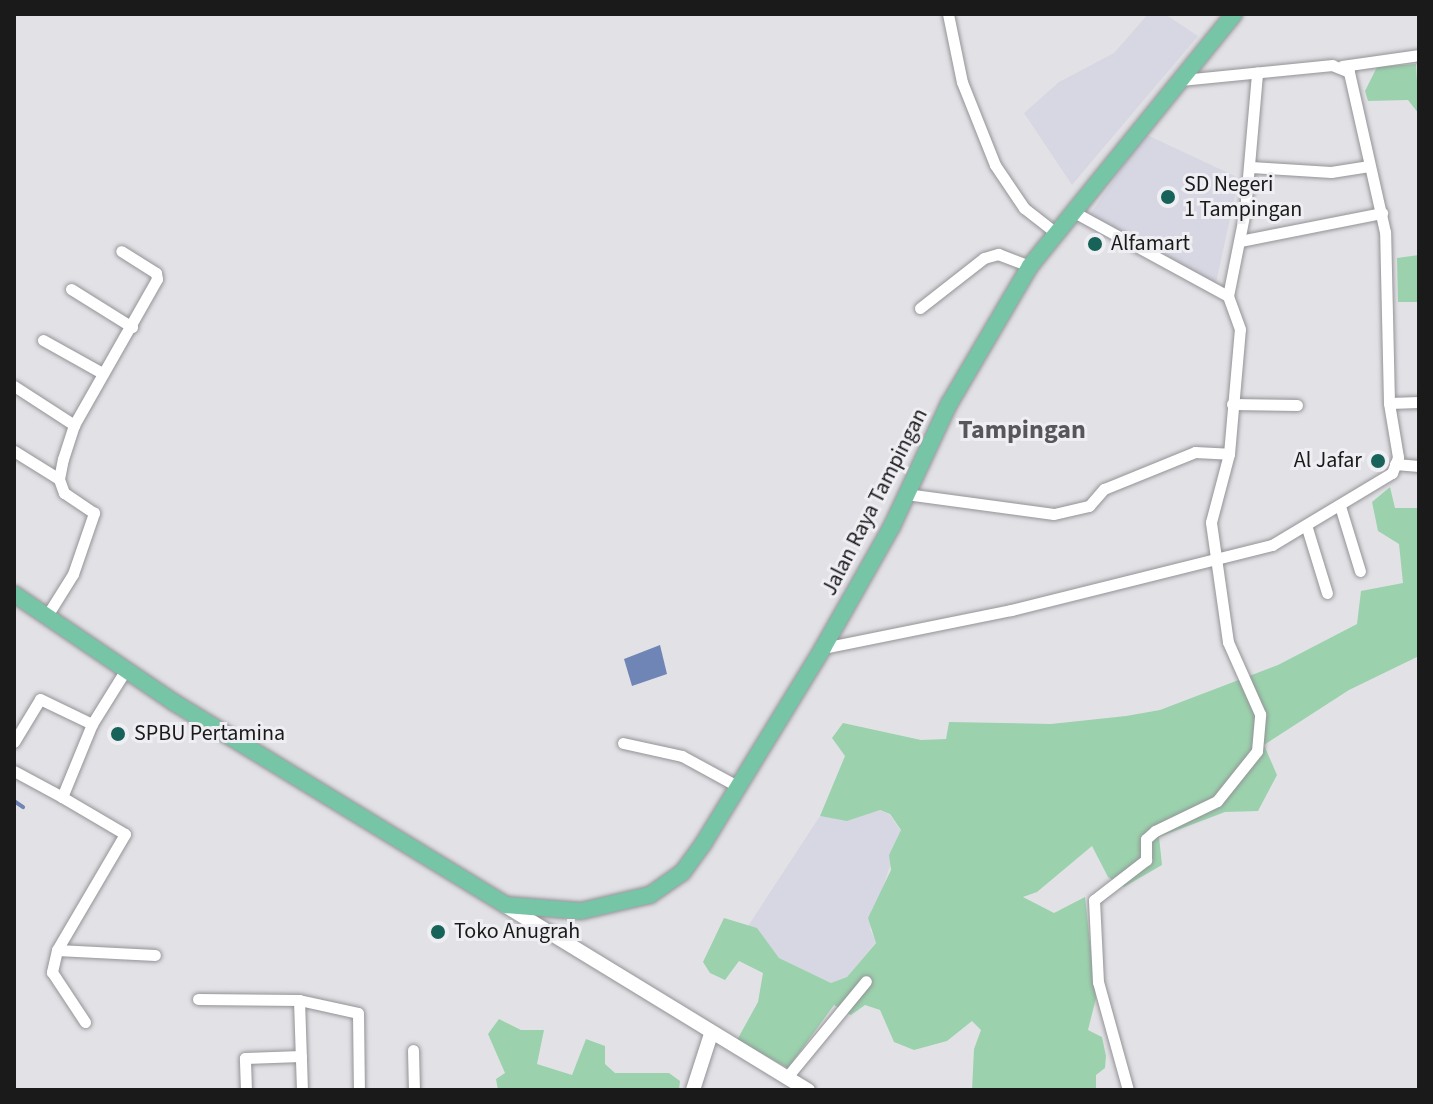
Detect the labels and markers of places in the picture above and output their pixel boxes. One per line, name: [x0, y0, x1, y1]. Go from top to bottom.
place label: SD Negeri 1 Tampingan: [1184, 171, 1302, 222]
marker: SD Negeri 1 Tampingan: [1159, 188, 1177, 206]
place label: Alfamart: [1111, 231, 1190, 257]
marker: Alfamart: [1086, 235, 1104, 253]
place label: Al Jafar: [1294, 448, 1362, 474]
marker: Al Jafar: [1369, 452, 1387, 470]
place label: SPBU Pertamina: [134, 721, 285, 747]
marker: SPBU Pertamina: [109, 725, 127, 743]
place label: Toko Anugrah: [454, 919, 580, 945]
marker: Toko Anugrah: [429, 923, 447, 941]

